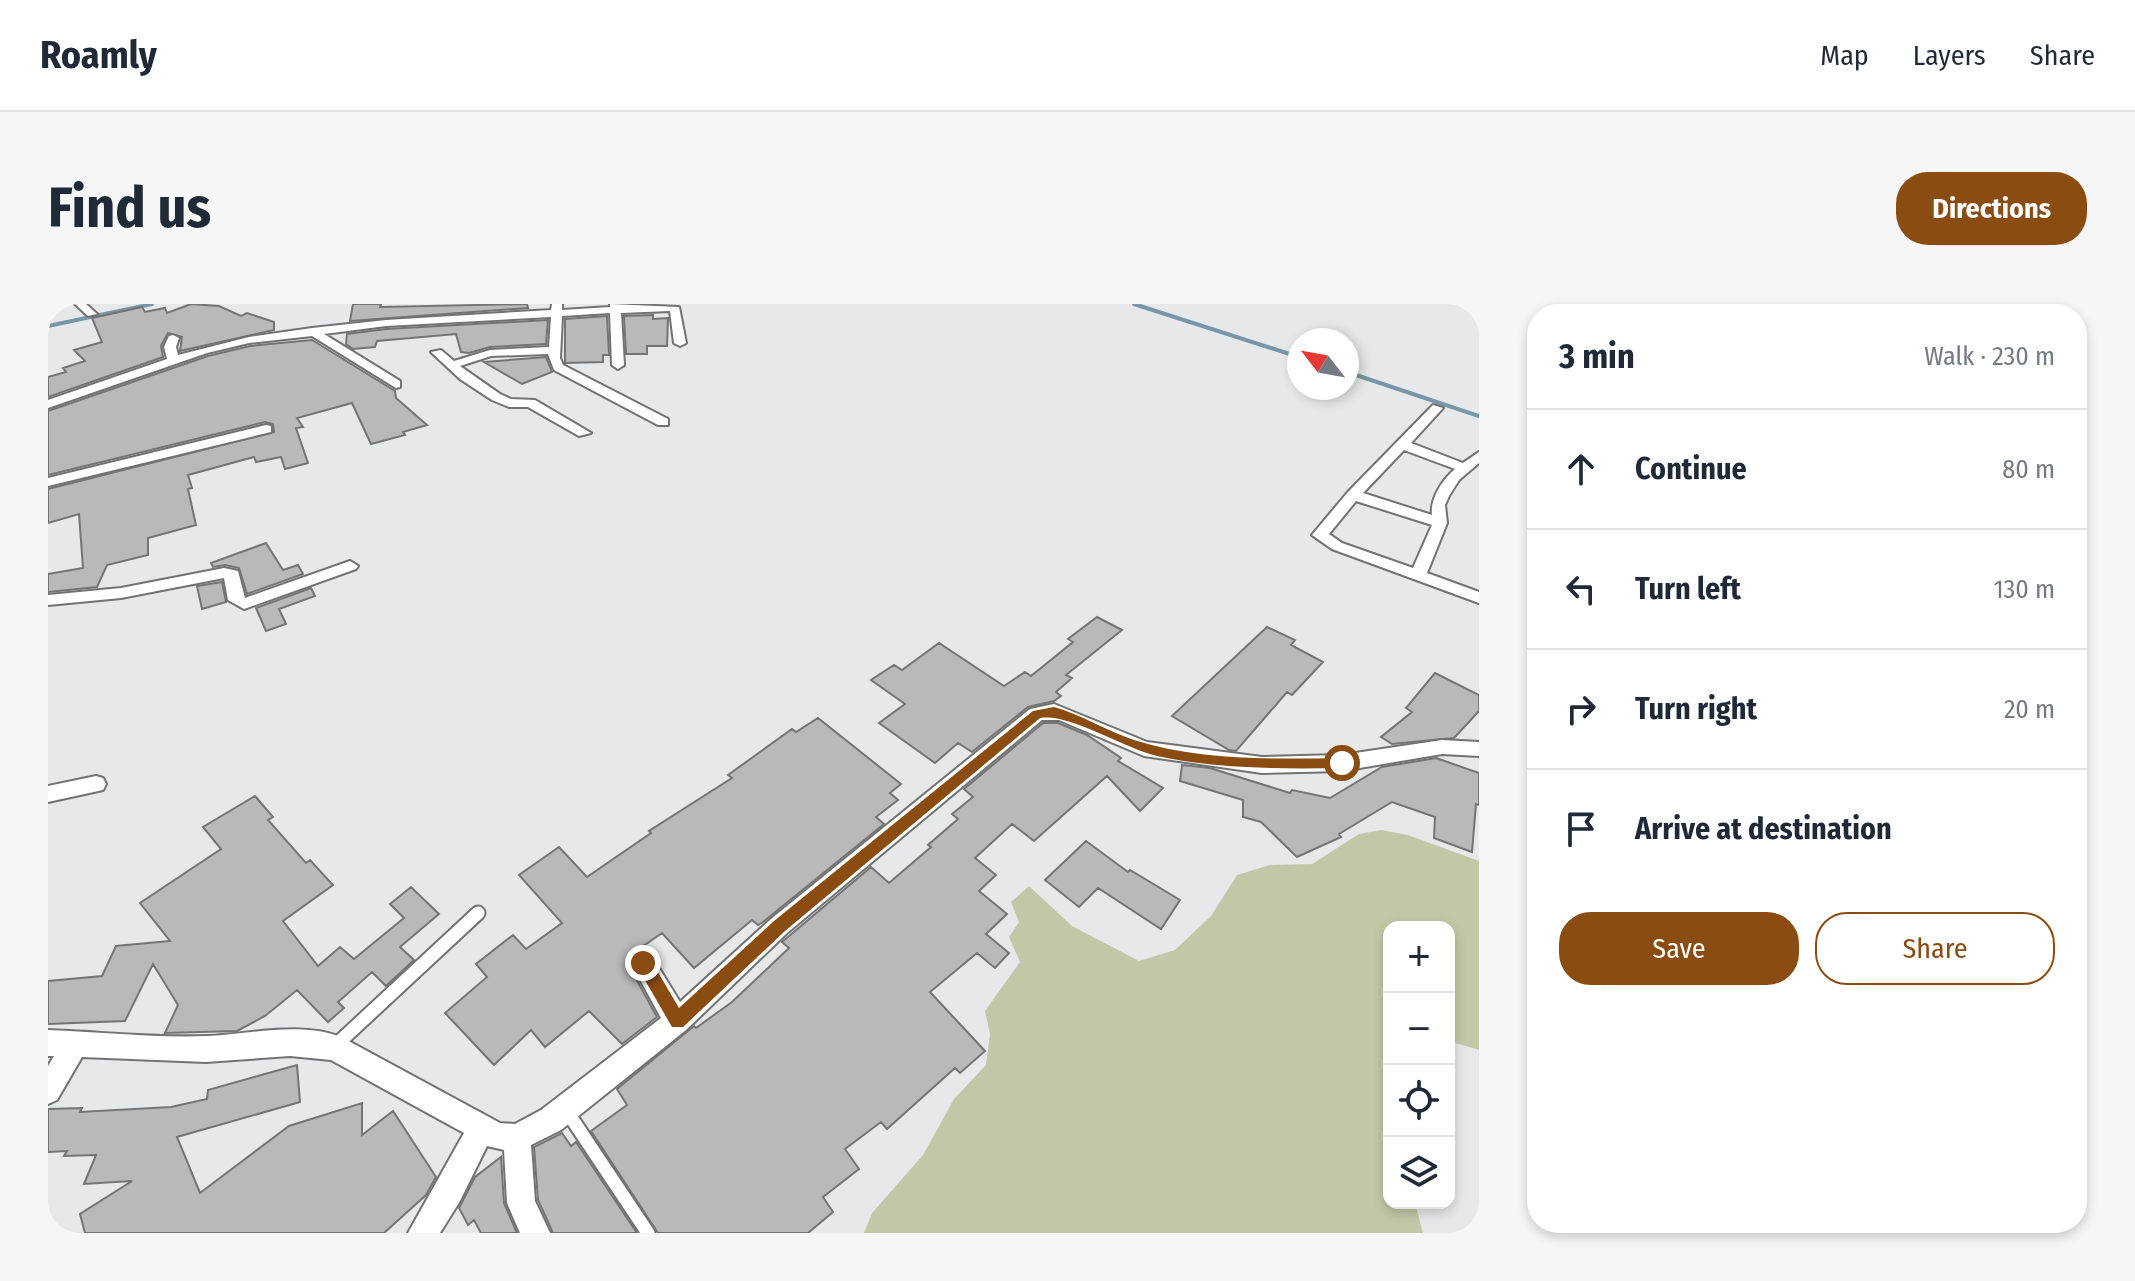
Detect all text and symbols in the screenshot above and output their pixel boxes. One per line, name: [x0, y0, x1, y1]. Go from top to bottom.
text: Roamly: [40, 32, 157, 78]
text: Map: [1820, 39, 1869, 72]
text: Layers: [1913, 39, 1986, 72]
text: Share: [2030, 39, 2095, 72]
button: Directions: [1896, 172, 2087, 245]
text: Find us: [48, 175, 211, 242]
north arrow: [1287, 328, 1359, 400]
text: 3 min: [1559, 336, 1635, 377]
text: Walk · 230 m: [1924, 341, 2055, 372]
icon: ahead: [1559, 447, 1603, 491]
text: Continue: [1635, 451, 1747, 487]
text: 80 m: [2002, 454, 2055, 485]
icon: left: [1559, 567, 1603, 611]
text: Turn left: [1635, 571, 1741, 607]
text: 130 m: [1993, 574, 2055, 605]
icon: right: [1559, 687, 1603, 731]
text: Turn right: [1635, 691, 1757, 727]
text: 20 m: [2004, 694, 2055, 725]
route start: [1324, 745, 1360, 781]
icon: arrive: [1559, 807, 1603, 851]
text: Arrive at destination: [1635, 811, 1892, 847]
button: Save: [1559, 912, 1799, 985]
button: Share: [1815, 912, 2055, 985]
map controls: [1383, 921, 1455, 1209]
button: +: [1383, 921, 1455, 993]
route end: [625, 945, 661, 981]
button: −: [1383, 993, 1455, 1065]
button: locate: [1383, 1065, 1455, 1137]
button: layers: [1383, 1137, 1455, 1209]

